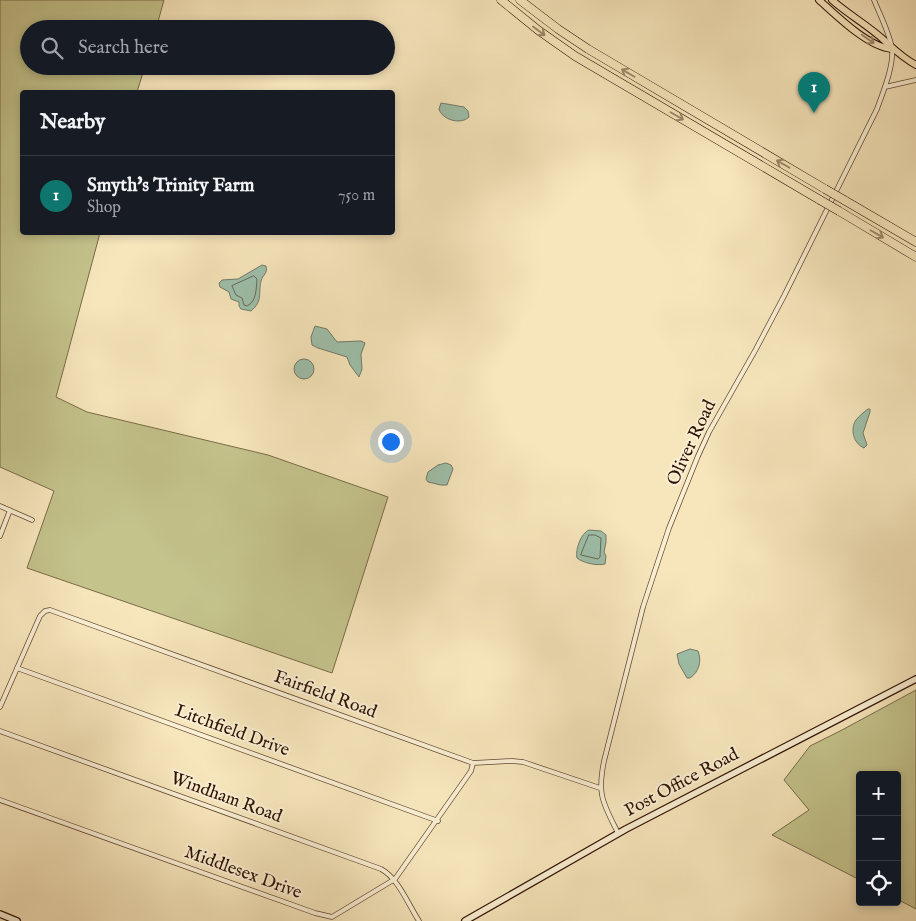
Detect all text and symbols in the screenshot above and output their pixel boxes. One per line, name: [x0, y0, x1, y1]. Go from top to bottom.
search box: [20, 20, 395, 75]
one-way arrow: [532, 25, 545, 36]
icon: search: [38, 34, 66, 62]
one-way arrow: [860, 34, 874, 44]
text: Search here: [78, 36, 169, 60]
one-way arrow: [621, 67, 635, 77]
pin: 1: [798, 72, 830, 113]
text: Nearby: [40, 109, 105, 136]
one-way arrow: [670, 112, 684, 122]
one-way arrow: [776, 159, 791, 169]
text: Smyth's Trinity Farm: [87, 174, 254, 198]
text: 1: [53, 186, 59, 206]
text: 750 m: [338, 186, 375, 206]
text: Shop: [87, 198, 121, 218]
one-way arrow: [870, 229, 885, 239]
street label: Oliver Road: [662, 396, 722, 490]
your location: [378, 429, 404, 455]
street label: Fairfield Road: [270, 666, 380, 724]
street label: Litchfield Drive: [172, 700, 292, 762]
street label: Post Office Road: [621, 743, 743, 823]
street label: Windham Road: [167, 767, 285, 829]
map controls: [856, 771, 901, 906]
button: +: [856, 771, 901, 816]
button: −: [856, 816, 901, 861]
street label: Middlesex Drive: [181, 841, 305, 905]
button: locate: [856, 861, 901, 906]

